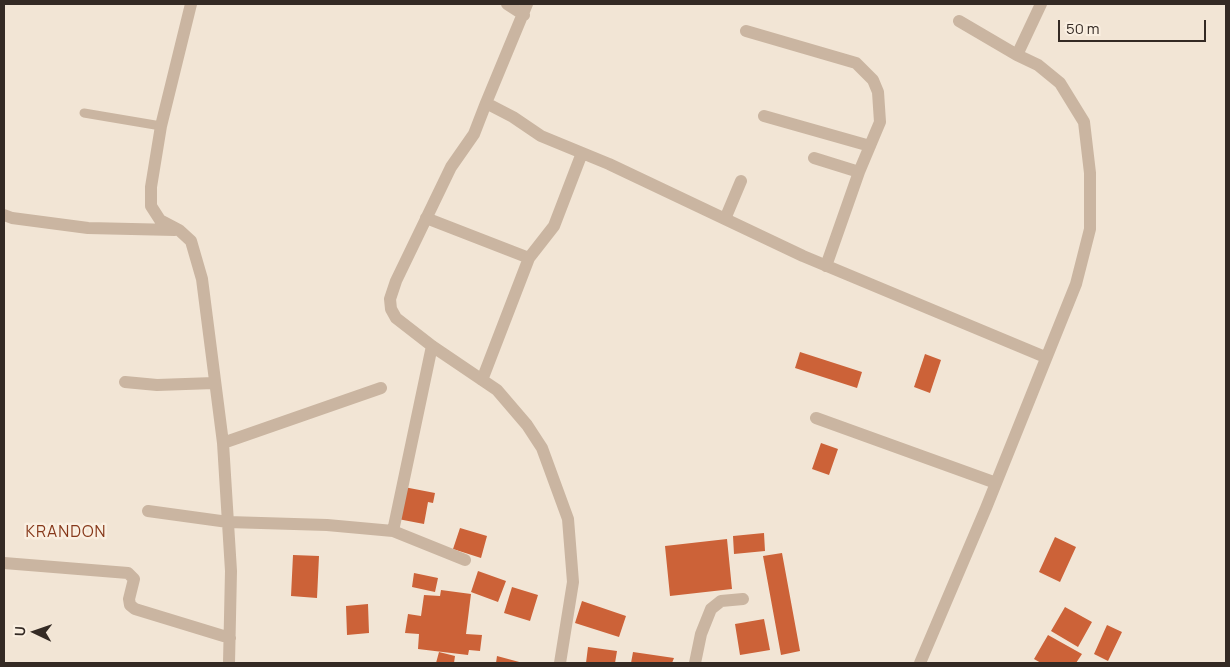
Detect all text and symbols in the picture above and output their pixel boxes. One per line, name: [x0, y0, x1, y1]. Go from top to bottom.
scale bar: [1060, 10, 1208, 42]
text: 50 m: [1066, 18, 1100, 39]
district label: KRANDON: [25, 523, 107, 543]
north arrow: [10, 607, 60, 657]
text: U: [10, 626, 29, 637]

